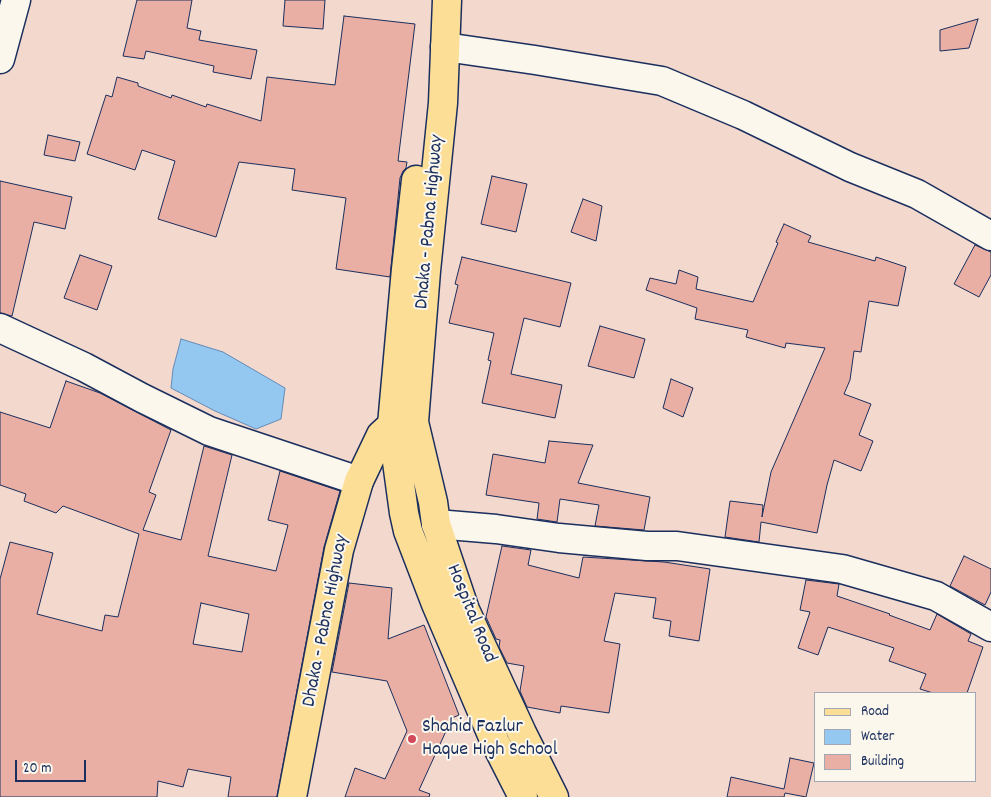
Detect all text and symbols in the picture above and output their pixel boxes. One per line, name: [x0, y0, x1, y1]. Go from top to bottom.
street label: Dhaka - Pabna Highway: [411, 134, 451, 310]
street label: Dhaka - Pabna Highway: [299, 533, 355, 709]
street label: Hospital Road: [439, 561, 501, 667]
legend: [814, 692, 976, 782]
text: Road: [861, 701, 889, 723]
place label: Shahid Fazlur Haque High School: [422, 716, 557, 763]
text: Water: [861, 726, 894, 748]
marker: Shahid Fazlur Haque High School: [406, 733, 418, 745]
scale bar: [18, 750, 89, 782]
text: Building: [861, 751, 904, 773]
text: 20 m: [23, 758, 51, 780]

